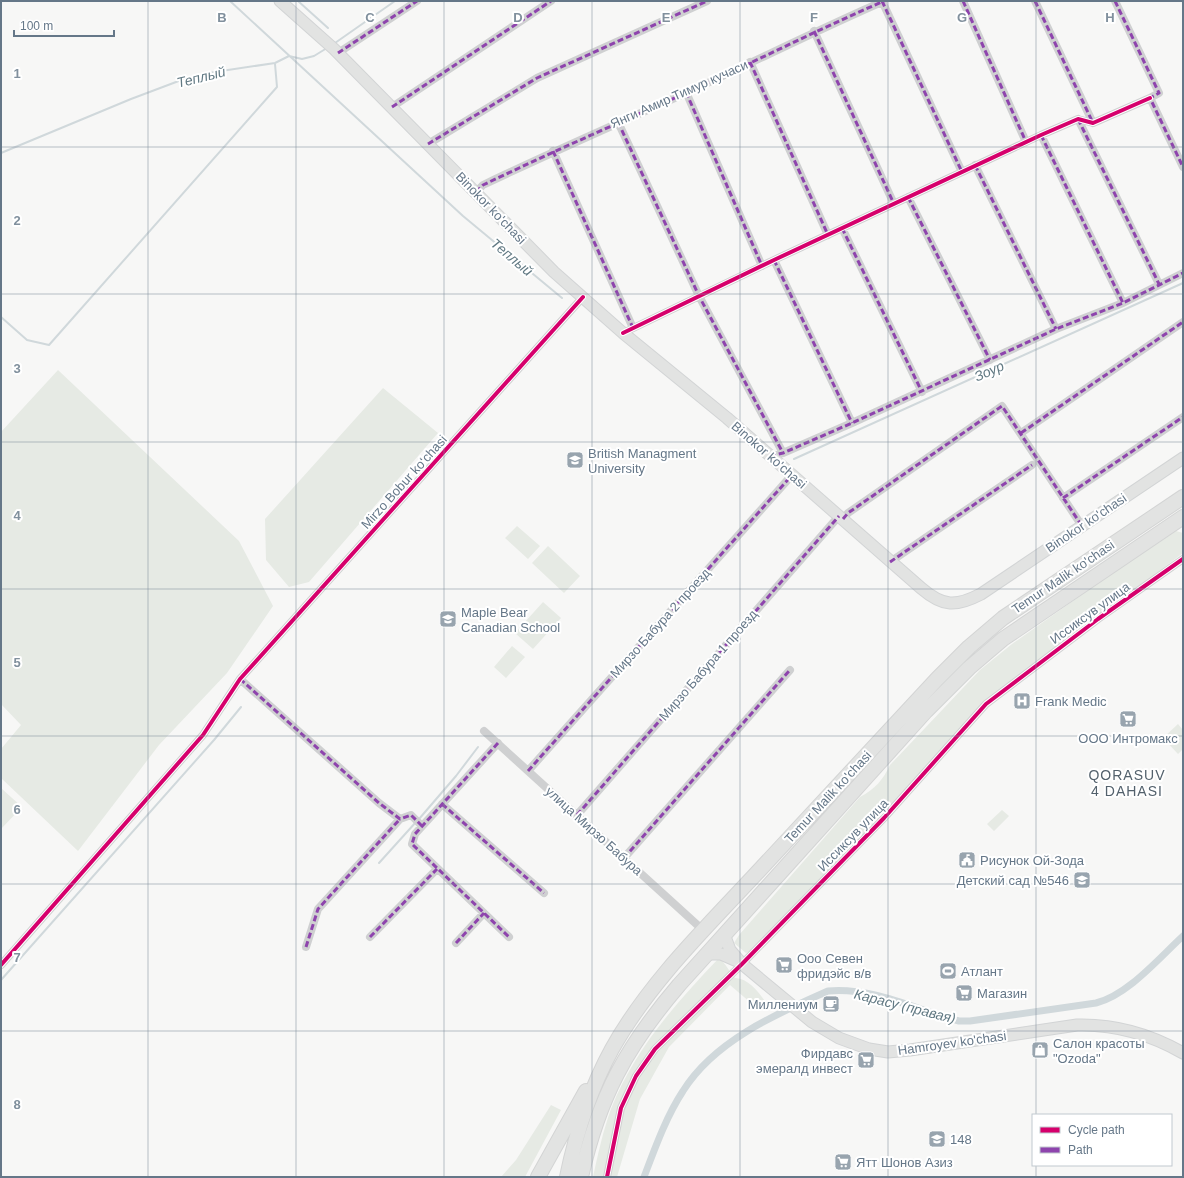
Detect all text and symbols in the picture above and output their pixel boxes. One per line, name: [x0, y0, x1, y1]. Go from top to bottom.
text: B: [217, 10, 227, 25]
text: C: [365, 10, 375, 25]
text: D: [513, 10, 523, 25]
text: E: [662, 10, 671, 25]
text: F: [810, 10, 818, 25]
text: G: [957, 10, 967, 25]
text: H: [1105, 10, 1115, 25]
scale bar: [14, 12, 114, 38]
text: 100 m: [20, 19, 53, 33]
street label: Янги Амир Тимур кучаси: [608, 57, 750, 131]
water label: Теплый: [175, 63, 227, 91]
text: 1: [13, 66, 21, 81]
street label: Binokor ko'chasi: [453, 169, 529, 247]
text: 2: [13, 213, 21, 228]
water label: Теплый: [488, 235, 536, 279]
water label: Зоур: [972, 357, 1006, 385]
text: 3: [13, 361, 21, 376]
street label: Binokor ko'chasi: [729, 418, 810, 492]
street label: Mirzo Bobur ko‘chasi: [358, 432, 450, 532]
place label: British Managment University: [588, 446, 697, 476]
school or university icon: British Managment University: [565, 450, 585, 470]
street label: Binokor ko'chasi: [1043, 490, 1129, 556]
text: 4: [13, 508, 21, 523]
street label: Temur Malik ko'chasi: [1009, 537, 1117, 617]
street label: Мирзо Бабура 2 проезд: [607, 565, 713, 681]
street label: Иссиксув улица: [1047, 579, 1133, 647]
place label: Maple Bear Canadian School: [461, 605, 560, 635]
street label: Мирзо Бабура 1 проезд: [656, 606, 760, 723]
school or university icon: Maple Bear Canadian School: [438, 609, 458, 629]
text: 5: [13, 655, 21, 670]
hospital icon: Frank Medic: [1012, 691, 1032, 711]
place label: Frank Medic: [1035, 694, 1107, 709]
supermarket icon: ООО Интромакс: [1118, 709, 1138, 729]
place label: ООО Интромакс: [1078, 731, 1178, 746]
street label: Temur Malik ko'chasi: [782, 748, 875, 846]
district label: QORASUV 4 DAHASI: [1088, 767, 1166, 799]
street label: улица Мирзо Бабура: [543, 784, 646, 879]
street label: Иссиксув улица: [815, 795, 892, 874]
text: 6: [13, 802, 21, 817]
public building icon: Рисунок Ой-Зода: [957, 850, 977, 870]
place label: Рисунок Ой-Зода: [980, 853, 1085, 868]
school or university icon: Детский сад №546: [1072, 870, 1092, 890]
place label: Детский сад №546: [957, 873, 1069, 888]
text: 7: [13, 950, 21, 965]
place label: Ооо Севен фридэйс в/в: [797, 951, 871, 981]
supermarket icon: Ооо Севен фридэйс в/в: [774, 955, 794, 975]
sports icon: Атлант: [938, 961, 958, 981]
place label: Атлант: [961, 964, 1003, 979]
supermarket icon: Магазин: [954, 983, 974, 1003]
water label: Карасу (правая): [853, 986, 957, 1026]
place label: Магазин: [977, 986, 1027, 1001]
cafe icon: Миллениум: [821, 994, 841, 1014]
place label: Миллениум: [748, 997, 818, 1012]
street label: Hamroyev ko'chasi: [897, 1028, 1007, 1058]
place label: Салон красоты "Ozoda": [1053, 1036, 1145, 1066]
shop icon: Салон красоты "Ozoda": [1030, 1040, 1050, 1060]
place label: Фирдавс эмералд инвест: [756, 1046, 853, 1076]
supermarket icon: Фирдавс эмералд инвест: [856, 1050, 876, 1070]
text: 8: [13, 1097, 21, 1112]
legend: [1032, 1114, 1172, 1166]
text: Cycle path: [1068, 1123, 1125, 1137]
school or university icon: 148: [927, 1129, 947, 1149]
place label: 148: [950, 1132, 972, 1147]
text: Path: [1068, 1143, 1093, 1157]
supermarket icon: Ятт Шонов Азиз: [833, 1152, 853, 1172]
place label: Ятт Шонов Азиз: [856, 1155, 953, 1170]

